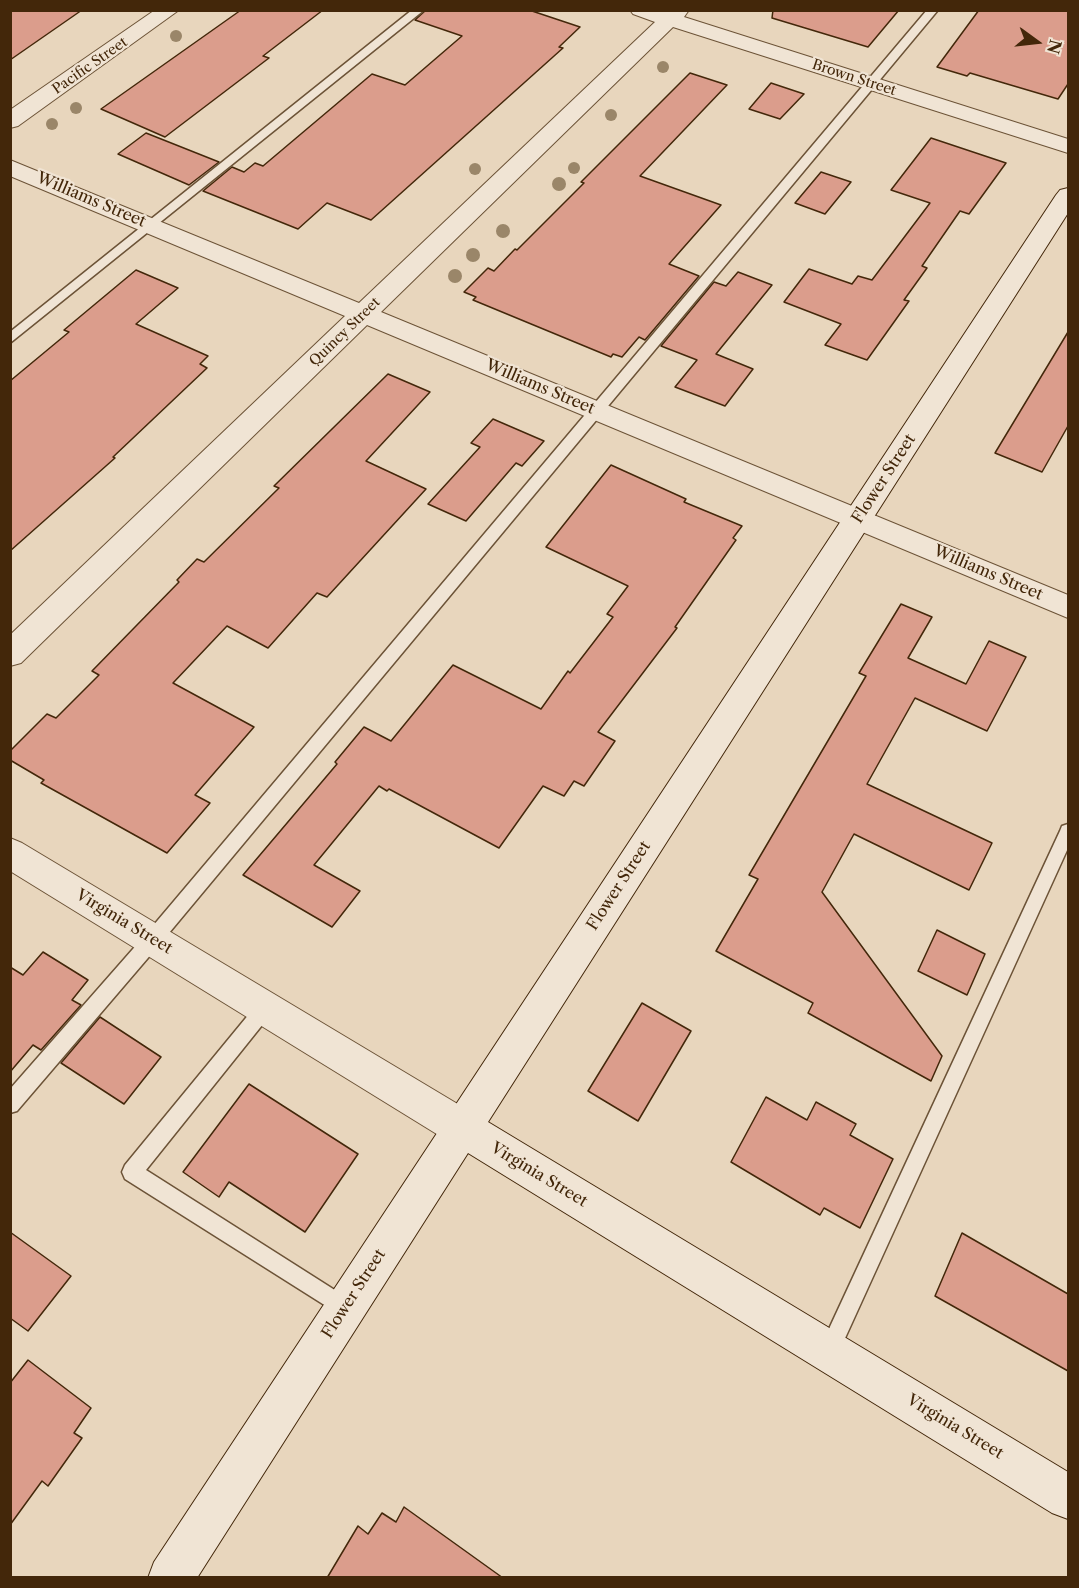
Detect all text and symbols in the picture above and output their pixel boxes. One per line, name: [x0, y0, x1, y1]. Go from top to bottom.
north arrow: [1007, 12, 1067, 72]
street label: Pacific Street: [49, 34, 131, 98]
text: N: [1043, 37, 1066, 56]
street label: Brown Street: [810, 57, 898, 99]
street label: Williams Street: [34, 168, 148, 232]
street label: Quincy Street: [306, 294, 384, 370]
street label: Williams Street: [483, 355, 597, 419]
street label: Flower Street: [848, 431, 920, 527]
street label: Williams Street: [931, 541, 1045, 605]
street label: Flower Street: [583, 838, 655, 934]
street label: Virginia Street: [72, 886, 176, 958]
street label: Virginia Street: [487, 1139, 591, 1211]
street label: Flower Street: [318, 1246, 390, 1342]
street label: Virginia Street: [903, 1391, 1007, 1463]

